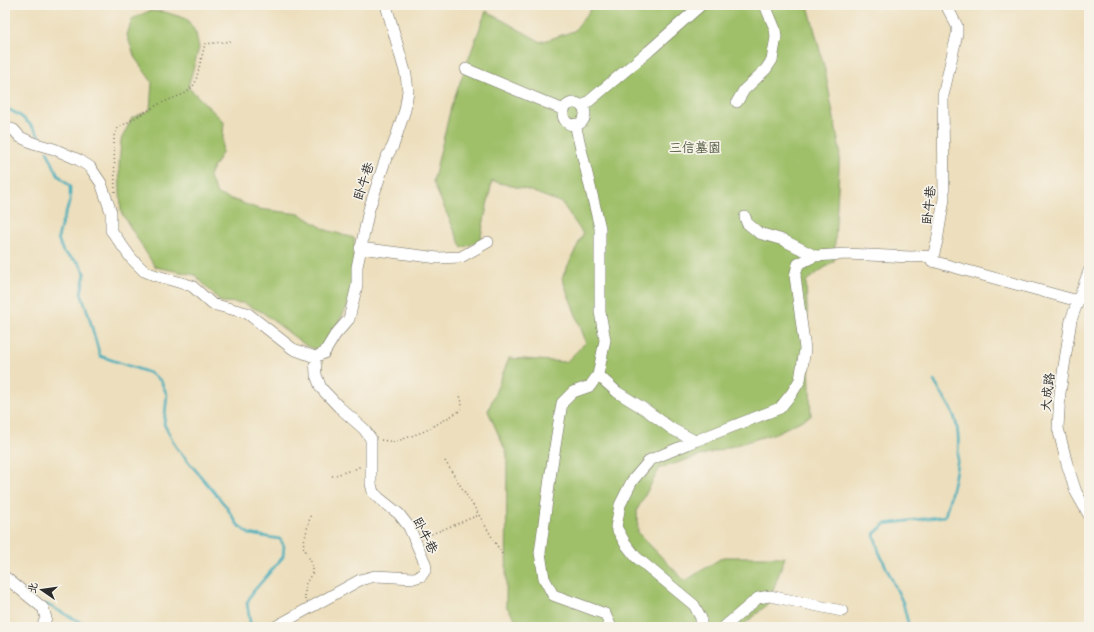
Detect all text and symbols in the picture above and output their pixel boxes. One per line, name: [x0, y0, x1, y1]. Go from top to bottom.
park label: 三信墓園: [669, 140, 721, 157]
street label: 卧牛巷: [350, 160, 379, 203]
street label: 卧牛巷: [919, 185, 940, 225]
street label: 大成路: [1038, 372, 1059, 412]
street label: 卧牛巷: [408, 514, 441, 557]
north arrow: [22, 570, 62, 610]
text: 北: [25, 581, 41, 595]

